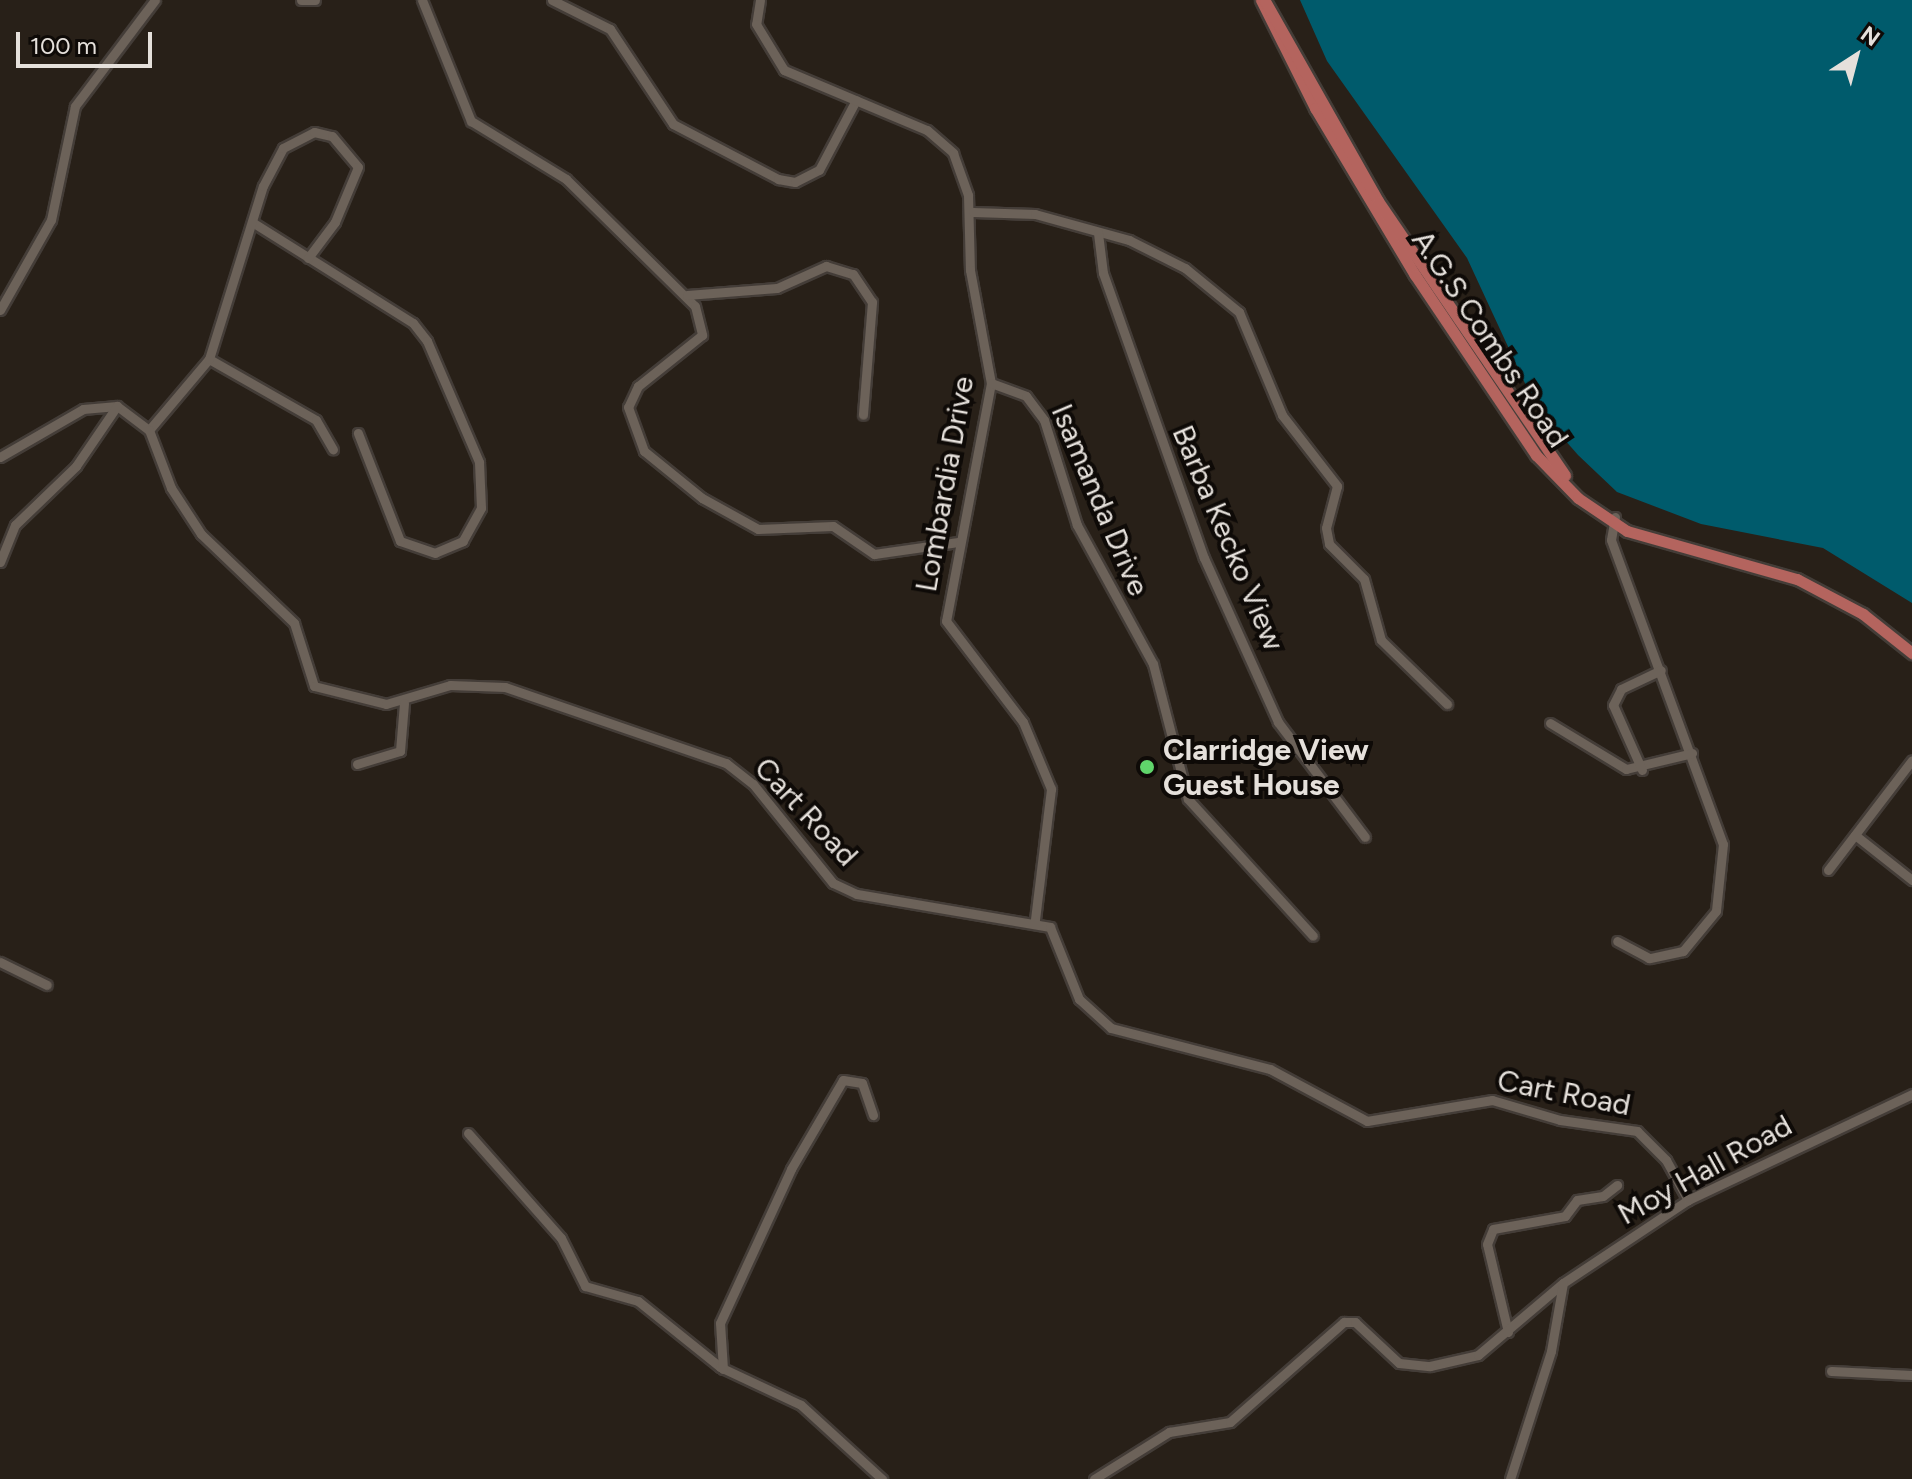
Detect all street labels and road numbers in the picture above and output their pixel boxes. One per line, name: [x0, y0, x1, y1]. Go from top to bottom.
street label: A.G.S Combs Road: [1404, 224, 1576, 454]
street label: Lombardia Drive: [908, 373, 982, 595]
street label: Isamanda Drive: [1043, 399, 1157, 601]
street label: Barba Kecko View: [1164, 420, 1292, 656]
street label: Cart Road: [747, 750, 865, 874]
street label: Cart Road: [1494, 1062, 1634, 1124]
street label: Moy Hall Road: [1612, 1107, 1798, 1233]

